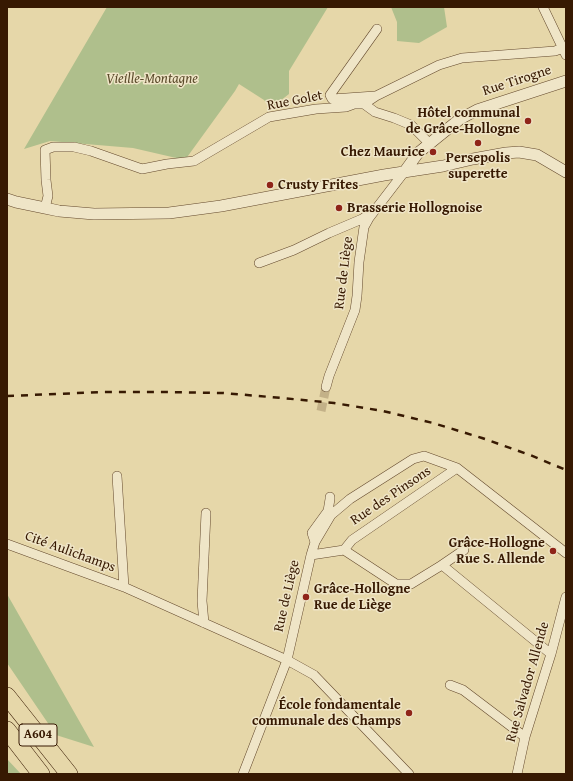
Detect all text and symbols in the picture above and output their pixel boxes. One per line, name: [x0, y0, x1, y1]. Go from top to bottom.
street label: Rue Tirogne: [481, 62, 553, 100]
park label: Vieille-Montagne: [106, 71, 198, 87]
street label: Rue Golet: [266, 87, 324, 115]
place label: Hôtel communal de Grâce-Hollogne: [406, 105, 520, 138]
marker: Hôtel communal de Grâce-Hollogne: [523, 116, 533, 126]
marker: Persepolis superette: [473, 138, 483, 148]
place label: Chez Maurice: [341, 144, 425, 160]
marker: Chez Maurice: [428, 147, 438, 157]
place label: Persepolis superette: [446, 150, 510, 182]
place label: Crusty Frites: [278, 177, 358, 193]
marker: Crusty Frites: [265, 180, 275, 190]
place label: Brasserie Hollognoise: [347, 200, 482, 216]
marker: Brasserie Hollognoise: [334, 203, 344, 213]
street label: Rue de Liège: [331, 236, 357, 310]
street label: Rue des Pinsons: [348, 463, 434, 529]
street label: Cité Aulichamps: [22, 528, 118, 576]
place label: Grâce-Hollogne Rue S. Allende: [449, 535, 545, 568]
marker: Grâce-Hollogne Rue S. Allende: [548, 546, 558, 556]
street label: Rue de Liège: [271, 558, 303, 634]
place label: Grâce-Hollogne Rue de Liège: [314, 581, 410, 614]
marker: Grâce-Hollogne Rue de Liège: [301, 592, 311, 602]
street label: Rue Salvador Allende: [503, 620, 553, 744]
place label: École fondamentale communale des Champs: [252, 697, 401, 730]
marker: École fondamentale communale des Champs: [404, 708, 414, 718]
road number: A604: [19, 724, 57, 746]

